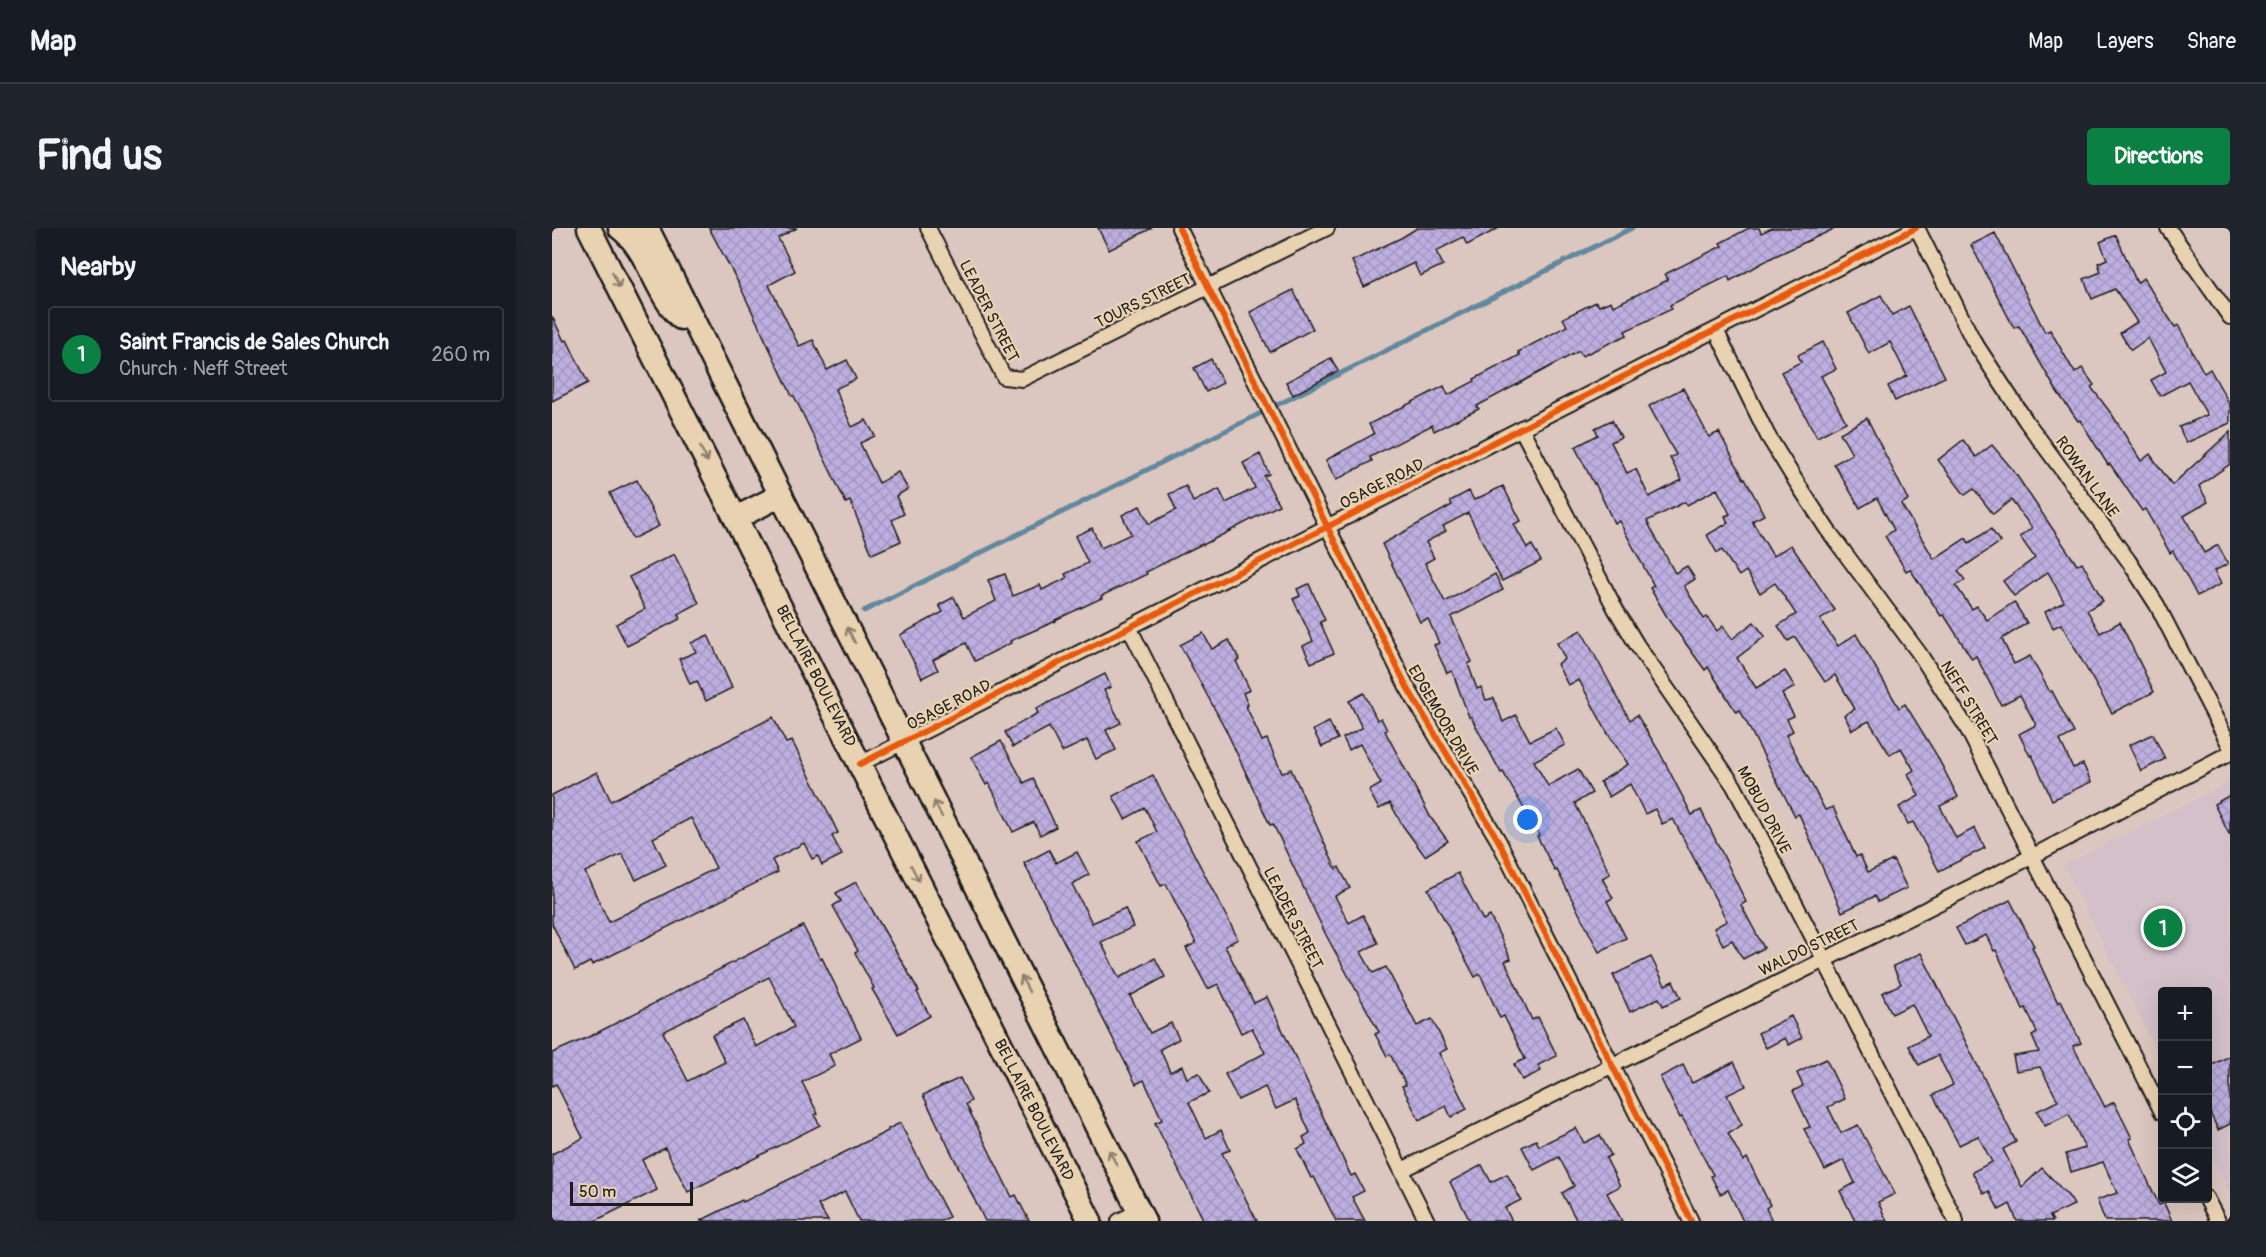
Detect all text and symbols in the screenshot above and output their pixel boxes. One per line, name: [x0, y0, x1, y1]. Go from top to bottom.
text: Map: [30, 24, 76, 59]
text: Map: [2028, 28, 2063, 55]
text: Layers: [2096, 28, 2154, 55]
text: Share: [2187, 28, 2236, 55]
button: Directions: [2087, 128, 2230, 185]
text: Find us: [36, 130, 162, 182]
text: Nearby: [60, 251, 136, 283]
street label: LEADER STREET: [955, 257, 1023, 365]
street label: TOURS STREET: [1092, 269, 1195, 333]
one-way arrow: [611, 271, 622, 289]
text: Saint Francis de Sales Church: [119, 328, 389, 356]
text: 1: [78, 342, 85, 367]
text: 260 m: [431, 342, 490, 367]
text: Church · Neff Street: [119, 356, 288, 381]
street label: ROWAN LANE: [2051, 433, 2123, 521]
one-way arrow: [698, 445, 710, 463]
street label: OSAGE ROAD: [1336, 454, 1428, 514]
street label: BELLAIRE BOULEVARD: [772, 602, 860, 750]
one-way arrow: [845, 627, 857, 644]
street label: NEFF STREET: [1936, 657, 2002, 749]
street label: EDGEMOOR DRIVE: [1403, 661, 1483, 779]
street label: OSAGE ROAD: [903, 675, 995, 735]
street label: MOBUD DRIVE: [1733, 763, 1795, 857]
one-way arrow: [932, 801, 943, 819]
your location: [1513, 805, 1542, 834]
one-way arrow: [910, 863, 921, 881]
street label: LEADER STREET: [1259, 864, 1327, 972]
pin: 1: [2144, 906, 2182, 950]
street label: WALDO STREET: [1756, 915, 1862, 981]
one-way arrow: [1019, 975, 1031, 993]
map controls: [2158, 987, 2212, 1203]
button: +: [2158, 987, 2212, 1041]
street label: BELLAIRE BOULEVARD: [990, 1036, 1078, 1184]
button: −: [2158, 1041, 2212, 1095]
button: locate: [2158, 1095, 2212, 1149]
button: layers: [2158, 1149, 2212, 1203]
one-way arrow: [1106, 1150, 1118, 1168]
scale bar: [570, 1179, 693, 1206]
text: 50 m: [579, 1182, 616, 1202]

